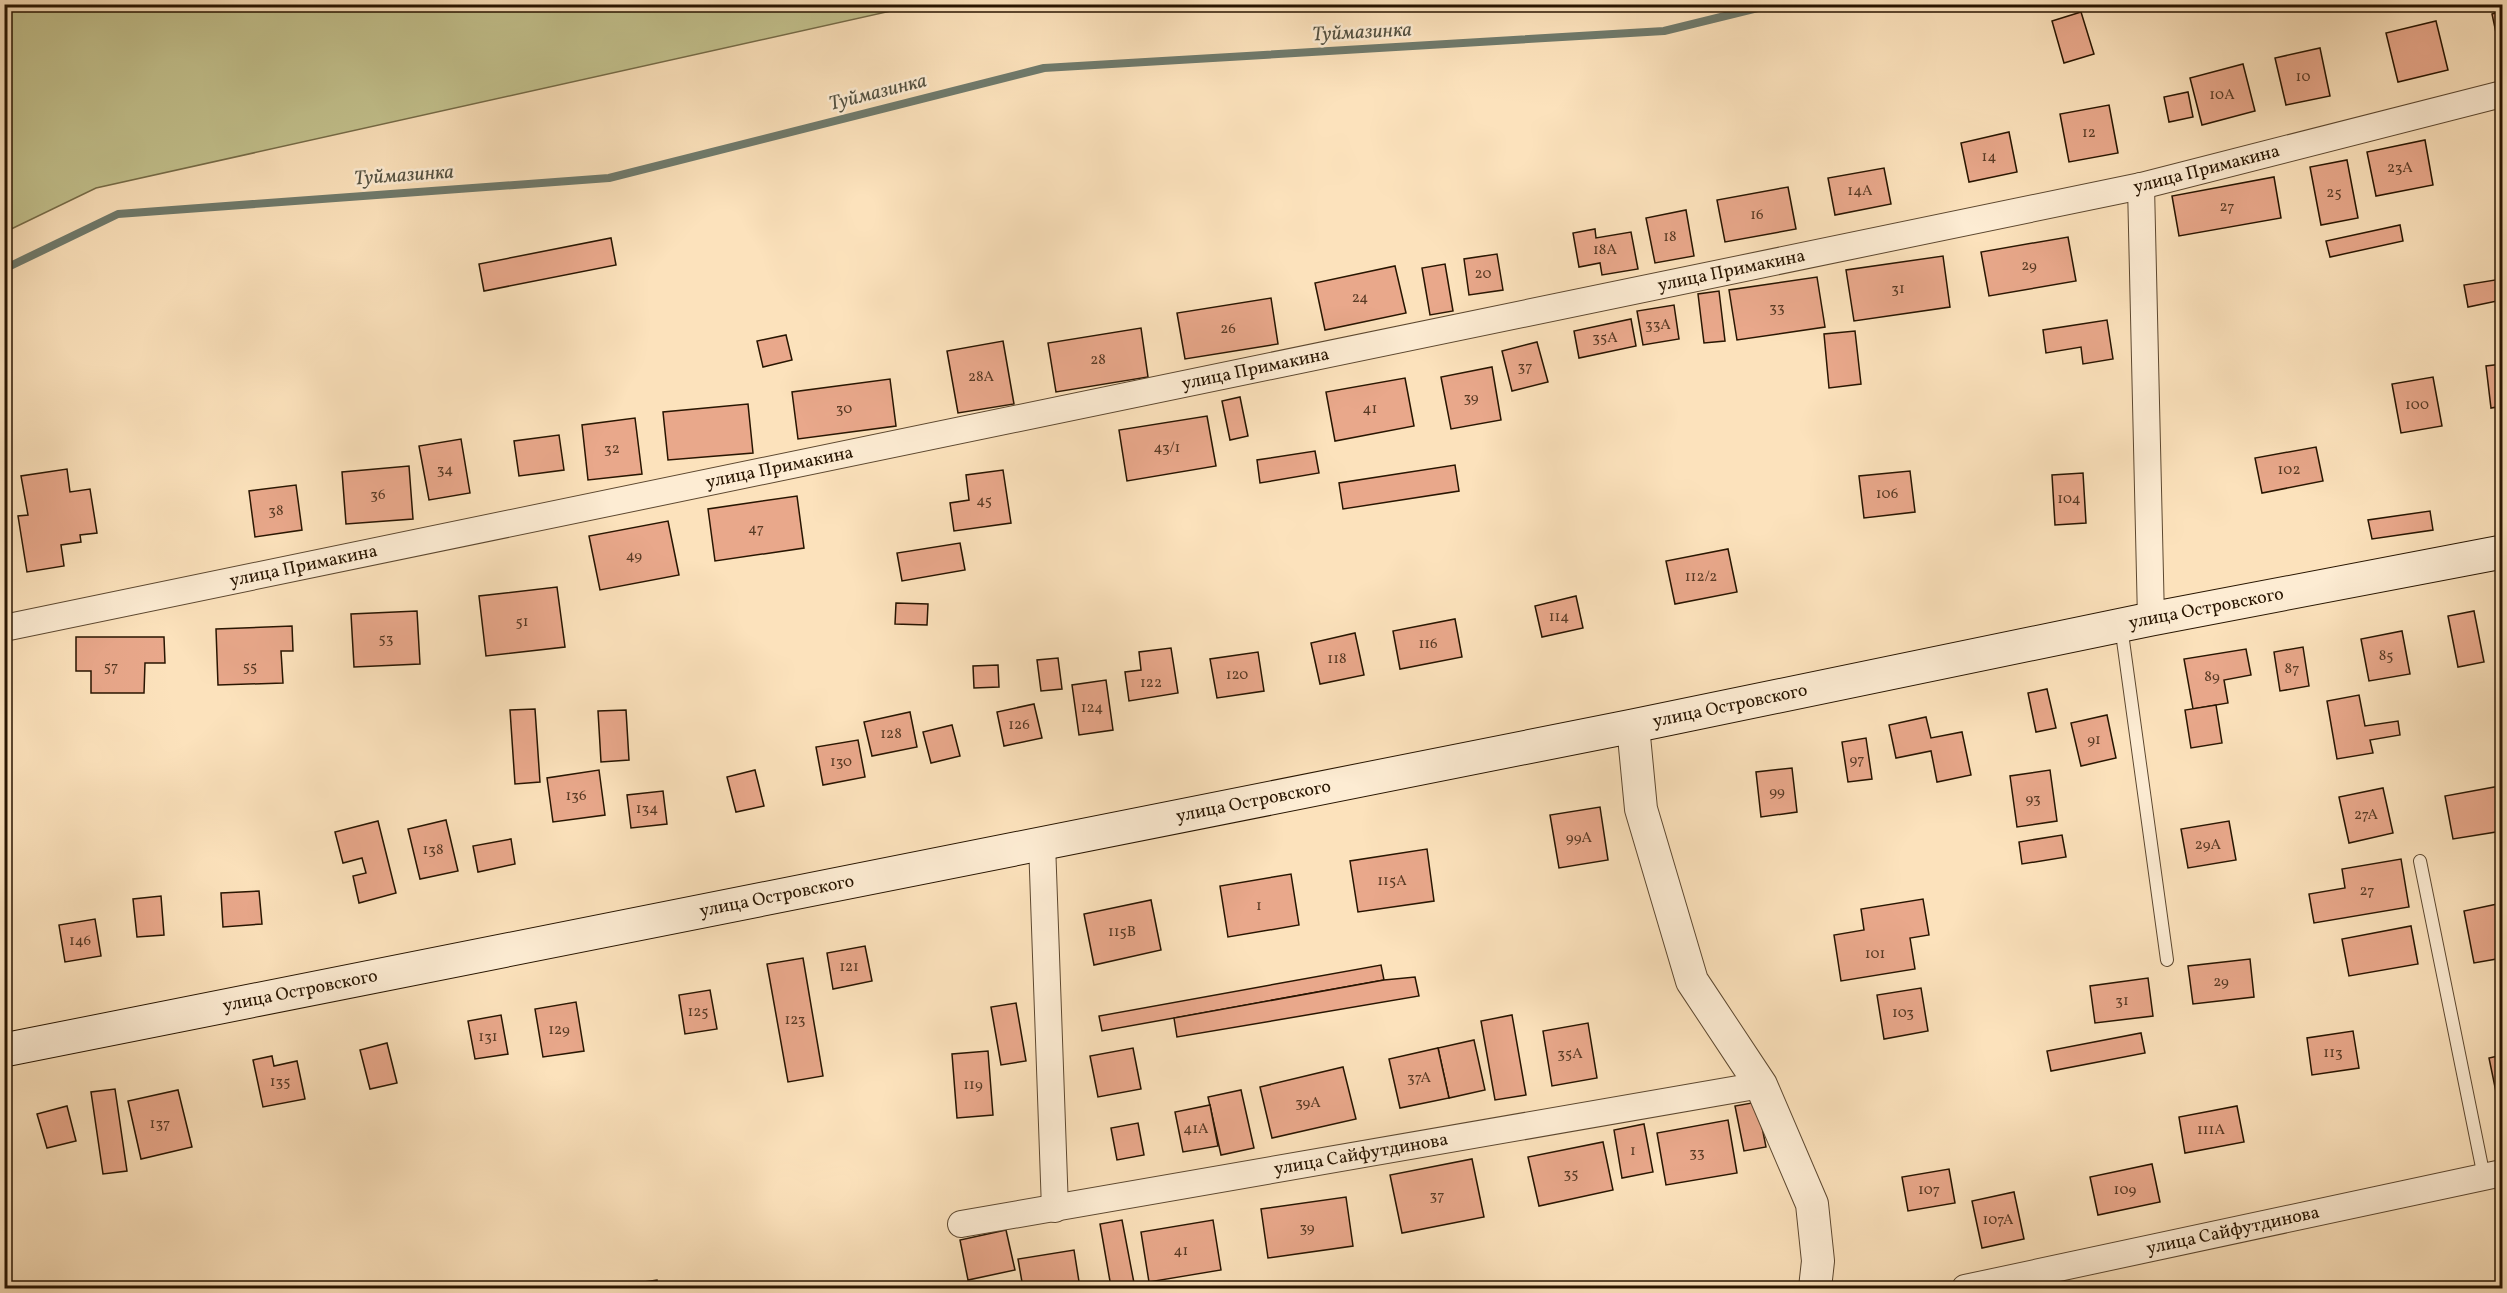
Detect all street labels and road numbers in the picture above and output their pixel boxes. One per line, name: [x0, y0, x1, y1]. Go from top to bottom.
street label: улица Примакина: [2131, 139, 2283, 200]
street label: улица Примакина: [1655, 243, 1808, 298]
street label: улица Примакина: [1179, 342, 1332, 397]
street label: улица Примакина: [703, 440, 856, 495]
street label: улица Примакина: [228, 539, 380, 593]
street label: улица Островского: [2126, 581, 2286, 636]
street label: улица Островского: [1650, 678, 1810, 734]
street label: улица Островского: [1174, 774, 1333, 829]
street label: улица Островского: [697, 869, 856, 924]
street label: улица Островского: [221, 963, 380, 1019]
street label: улица Сайфутдинова: [1272, 1127, 1450, 1182]
street label: улица Сайфутдинова: [2144, 1200, 2322, 1261]

